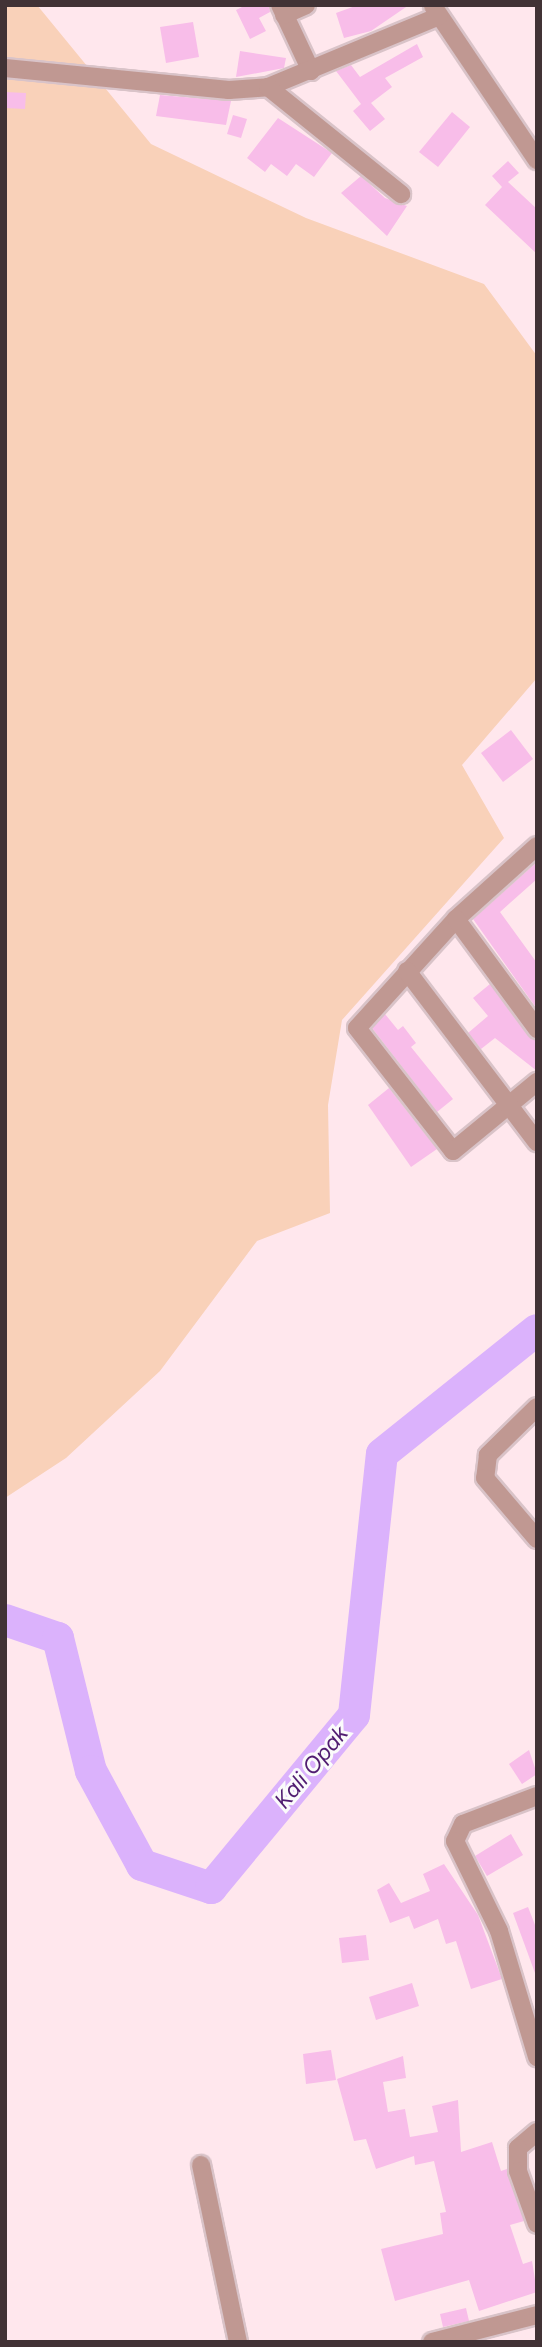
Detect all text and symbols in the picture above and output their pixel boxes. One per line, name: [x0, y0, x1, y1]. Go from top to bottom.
water label: Kali Opak: [268, 1720, 354, 1814]

